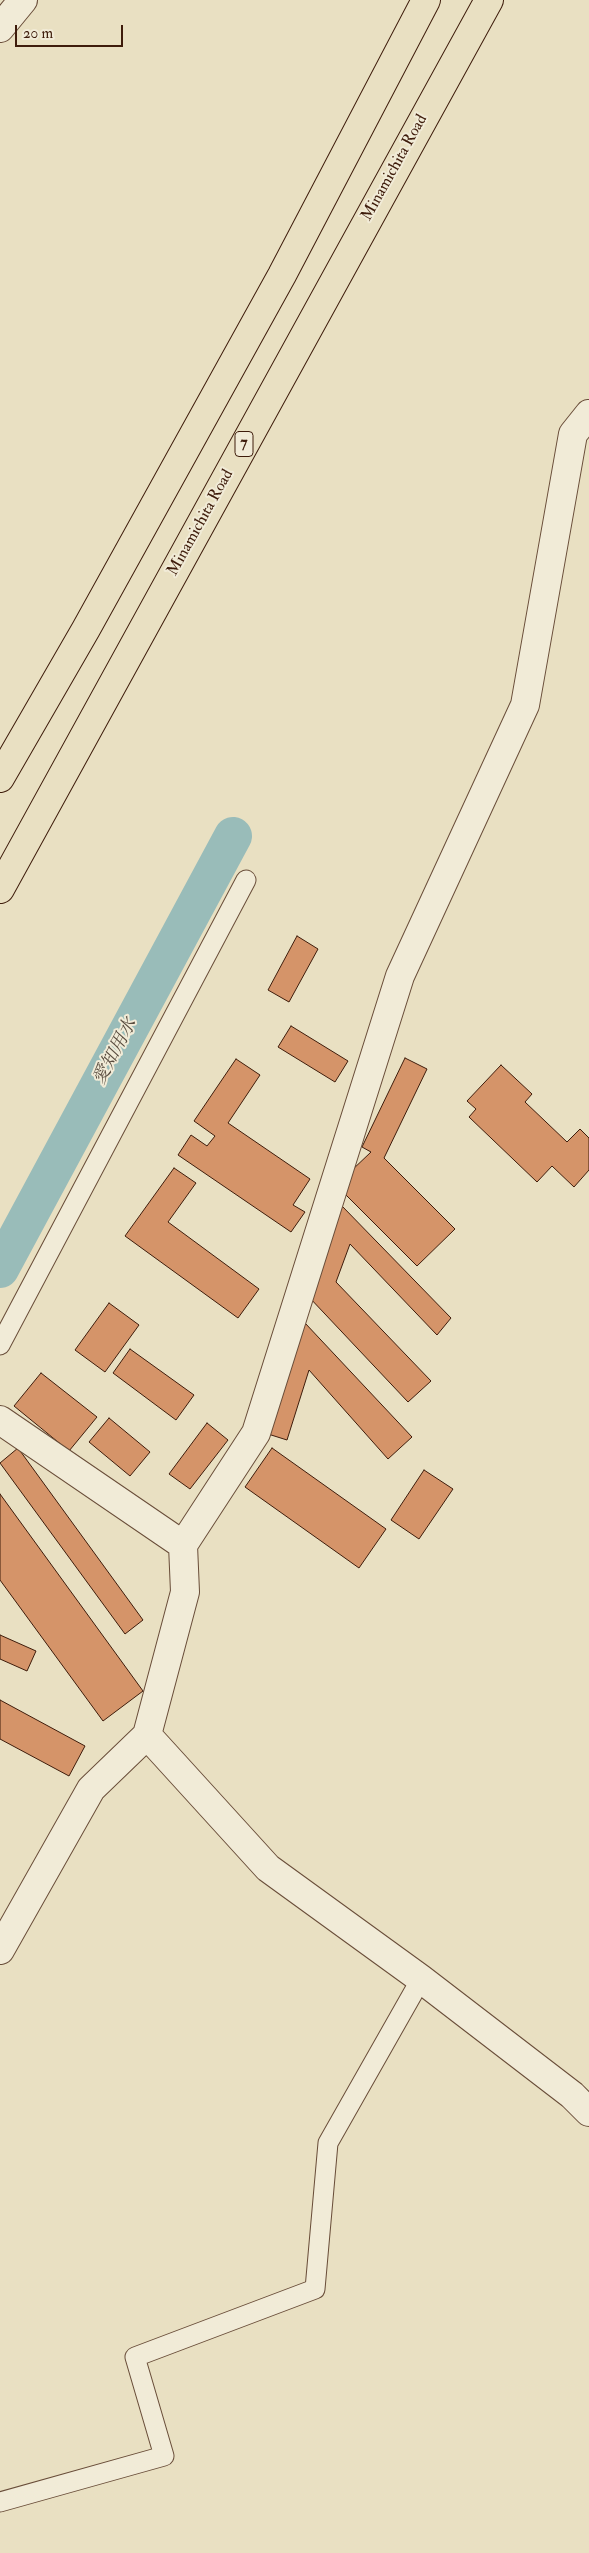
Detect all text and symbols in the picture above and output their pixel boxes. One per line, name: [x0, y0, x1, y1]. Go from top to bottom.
scale bar: [18, 15, 125, 47]
text: 20 m: [23, 24, 53, 43]
street label: Minamichita Road: [358, 111, 432, 225]
road number: 7: [235, 432, 253, 456]
street label: Minamichita Road: [164, 466, 238, 580]
water label: 愛知用水: [90, 1015, 142, 1089]

